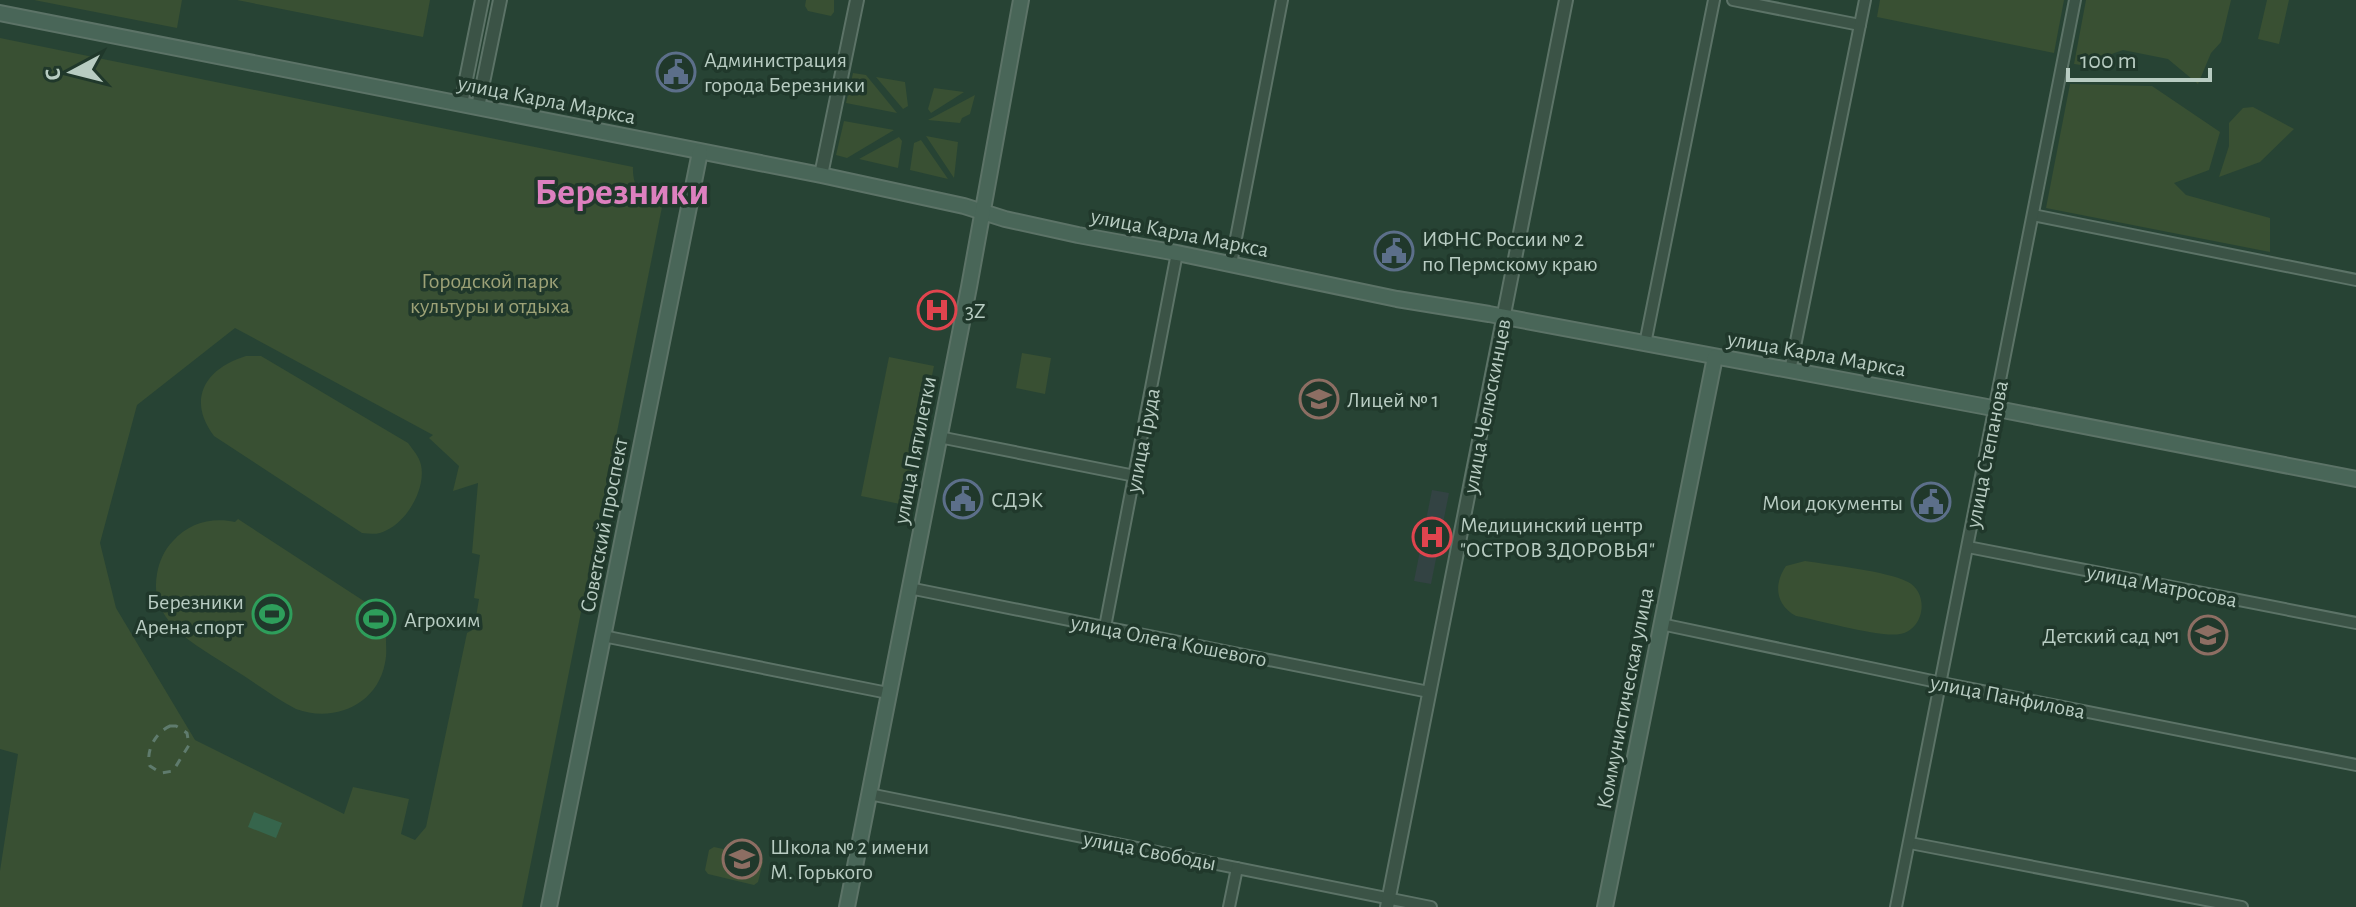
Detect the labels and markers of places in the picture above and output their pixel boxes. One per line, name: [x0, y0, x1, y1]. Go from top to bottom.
place label: Администрация города Березники: [704, 49, 865, 96]
public building icon: Администрация города Березники: [655, 51, 697, 93]
place label: ИФНС России № 2 по Пермскому краю: [1422, 228, 1598, 275]
public building icon: ИФНС России № 2 по Пермскому краю: [1373, 230, 1415, 272]
hospital icon: 3Z: [916, 289, 958, 331]
place label: 3Z: [965, 300, 986, 322]
school or university icon: Лицей № 1: [1298, 378, 1340, 420]
place label: Лицей № 1: [1347, 389, 1439, 411]
public building icon: СДЭК: [942, 478, 984, 520]
public building icon: Мои документы: [1910, 481, 1952, 523]
place label: СДЭК: [991, 489, 1043, 511]
place label: Мои документы: [1762, 492, 1903, 514]
place label: Медицинский центр "ОСТРОВ ЗДОРОВЬЯ": [1460, 514, 1655, 561]
hospital icon: Медицинский центр "ОСТРОВ ЗДОРОВЬЯ": [1411, 516, 1453, 558]
place label: Березники Арена спорт: [135, 591, 245, 638]
sports icon: Березники Арена спорт: [251, 593, 293, 635]
sports icon: Агрохим: [355, 598, 397, 640]
place label: Агрохим: [404, 609, 481, 631]
school or university icon: Детский сад №1: [2187, 614, 2229, 656]
place label: Детский сад №1: [2042, 625, 2180, 647]
place label: Школа № 2 имени М. Горького: [770, 836, 929, 883]
school or university icon: Школа № 2 имени М. Горького: [721, 838, 763, 880]

